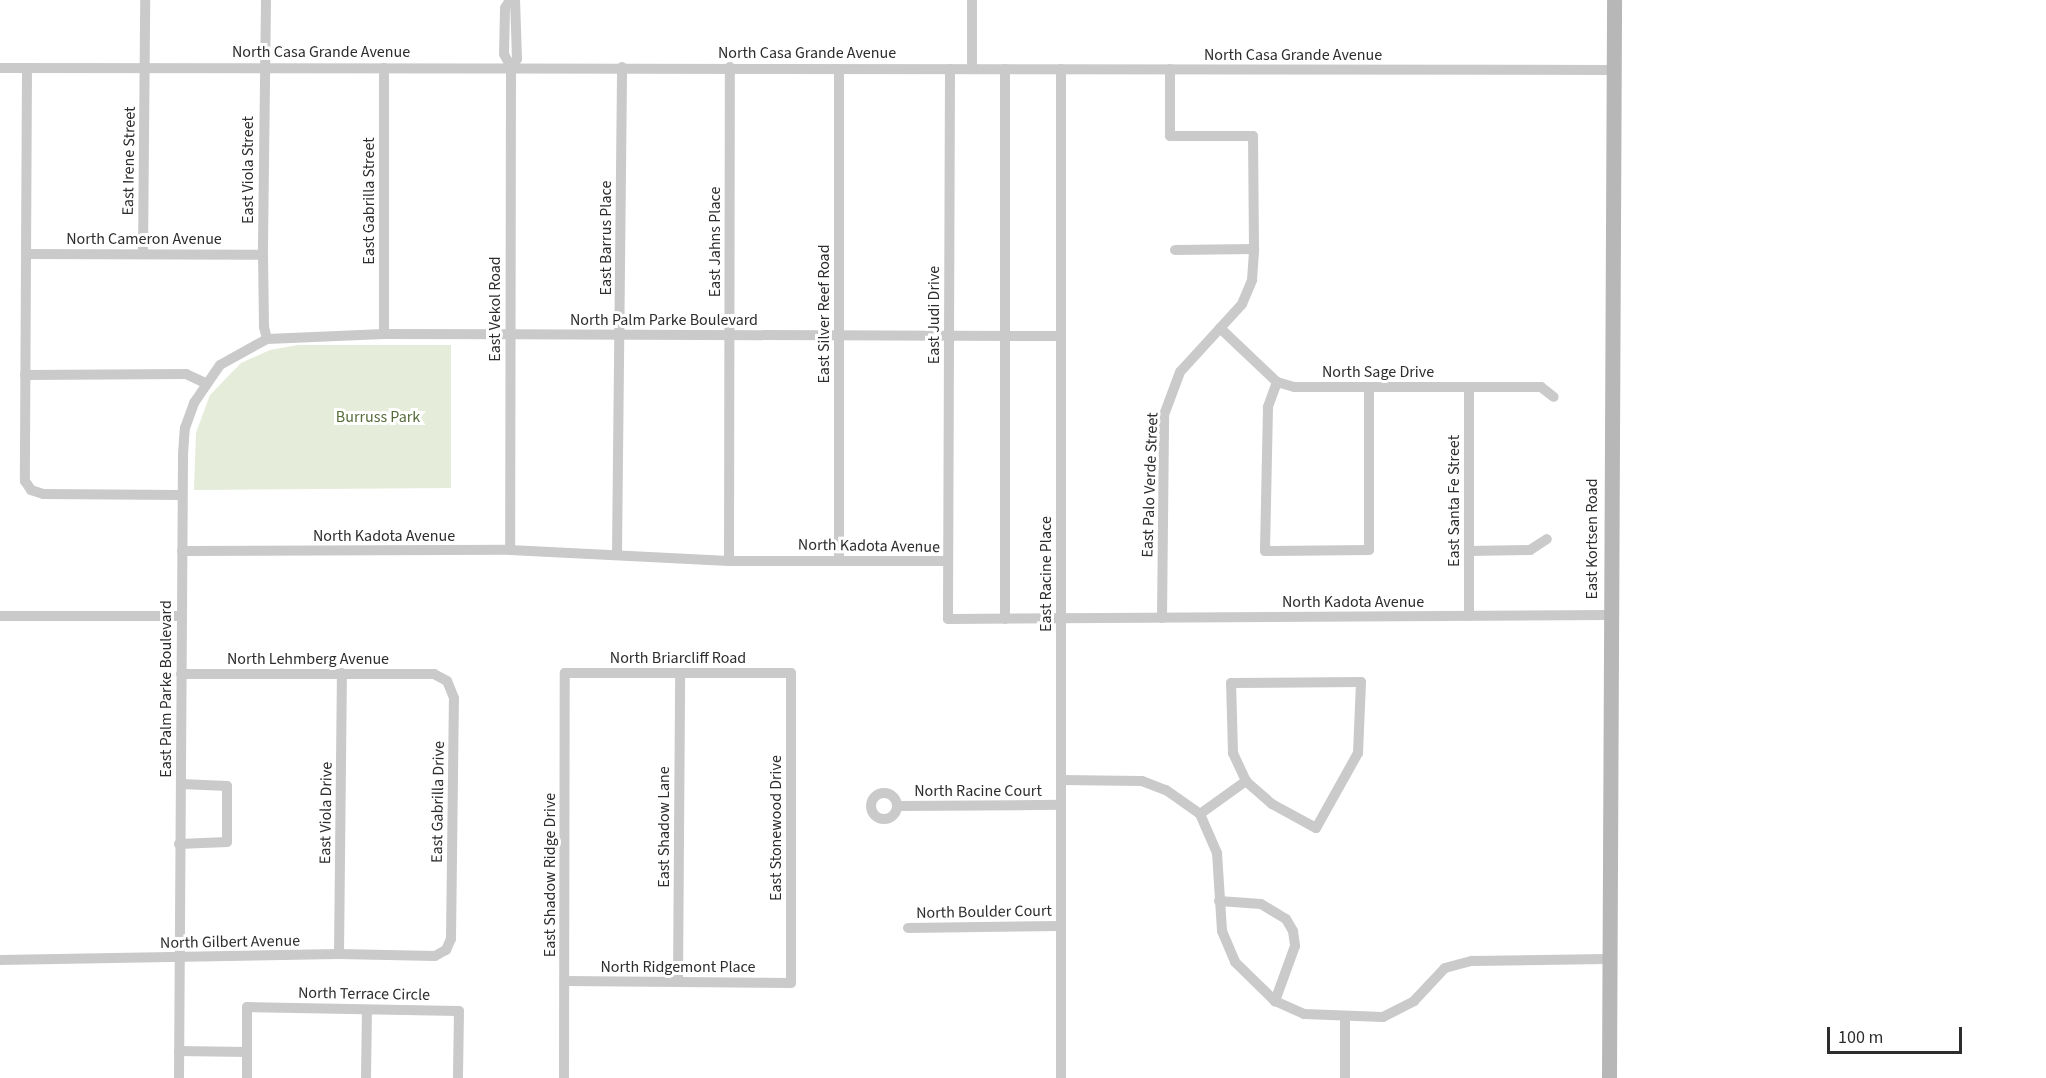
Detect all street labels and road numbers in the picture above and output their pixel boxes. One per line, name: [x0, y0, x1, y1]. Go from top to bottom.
street label: North Casa Grande Avenue: [232, 42, 410, 62]
street label: North Casa Grande Avenue: [718, 43, 896, 63]
street label: North Casa Grande Avenue: [1204, 45, 1382, 65]
street label: East Irene Street: [118, 106, 140, 216]
street label: East Viola Street: [238, 116, 258, 224]
street label: East Gabrilla Street: [359, 137, 379, 265]
street label: East Barrus Place: [596, 181, 616, 295]
street label: East Jahns Place: [705, 187, 725, 297]
street label: North Cameron Avenue: [66, 229, 222, 249]
street label: East Silver Reef Road: [814, 244, 834, 384]
street label: East Vekol Road: [485, 256, 505, 362]
street label: East Judi Drive: [924, 266, 944, 364]
street label: North Palm Parke Boulevard: [570, 310, 758, 330]
street label: North Sage Drive: [1322, 362, 1434, 382]
street label: East Palo Verde Street: [1138, 412, 1162, 558]
street label: East Santa Fe Street: [1444, 435, 1464, 567]
street label: East Kortsen Road: [1582, 478, 1602, 600]
street label: East Racine Place: [1036, 516, 1056, 632]
street label: North Kadota Avenue: [313, 526, 455, 546]
street label: North Kadota Avenue: [798, 535, 940, 557]
street label: North Kadota Avenue: [1282, 592, 1424, 612]
street label: East Palm Parke Boulevard: [156, 600, 176, 778]
street label: North Briarcliff Road: [610, 648, 746, 668]
street label: North Lehmberg Avenue: [227, 649, 389, 669]
street label: East Gabrilla Drive: [427, 741, 449, 863]
street label: East Stonewood Drive: [766, 755, 786, 901]
street label: East Viola Drive: [316, 762, 336, 864]
street label: East Shadow Lane: [654, 766, 674, 888]
street label: North Racine Court: [914, 781, 1042, 801]
street label: East Shadow Ridge Drive: [540, 793, 560, 957]
street label: North Boulder Court: [916, 901, 1052, 923]
street label: North Gilbert Avenue: [160, 931, 300, 953]
street label: North Ridgemont Place: [601, 957, 755, 977]
street label: North Terrace Circle: [298, 983, 430, 1005]

